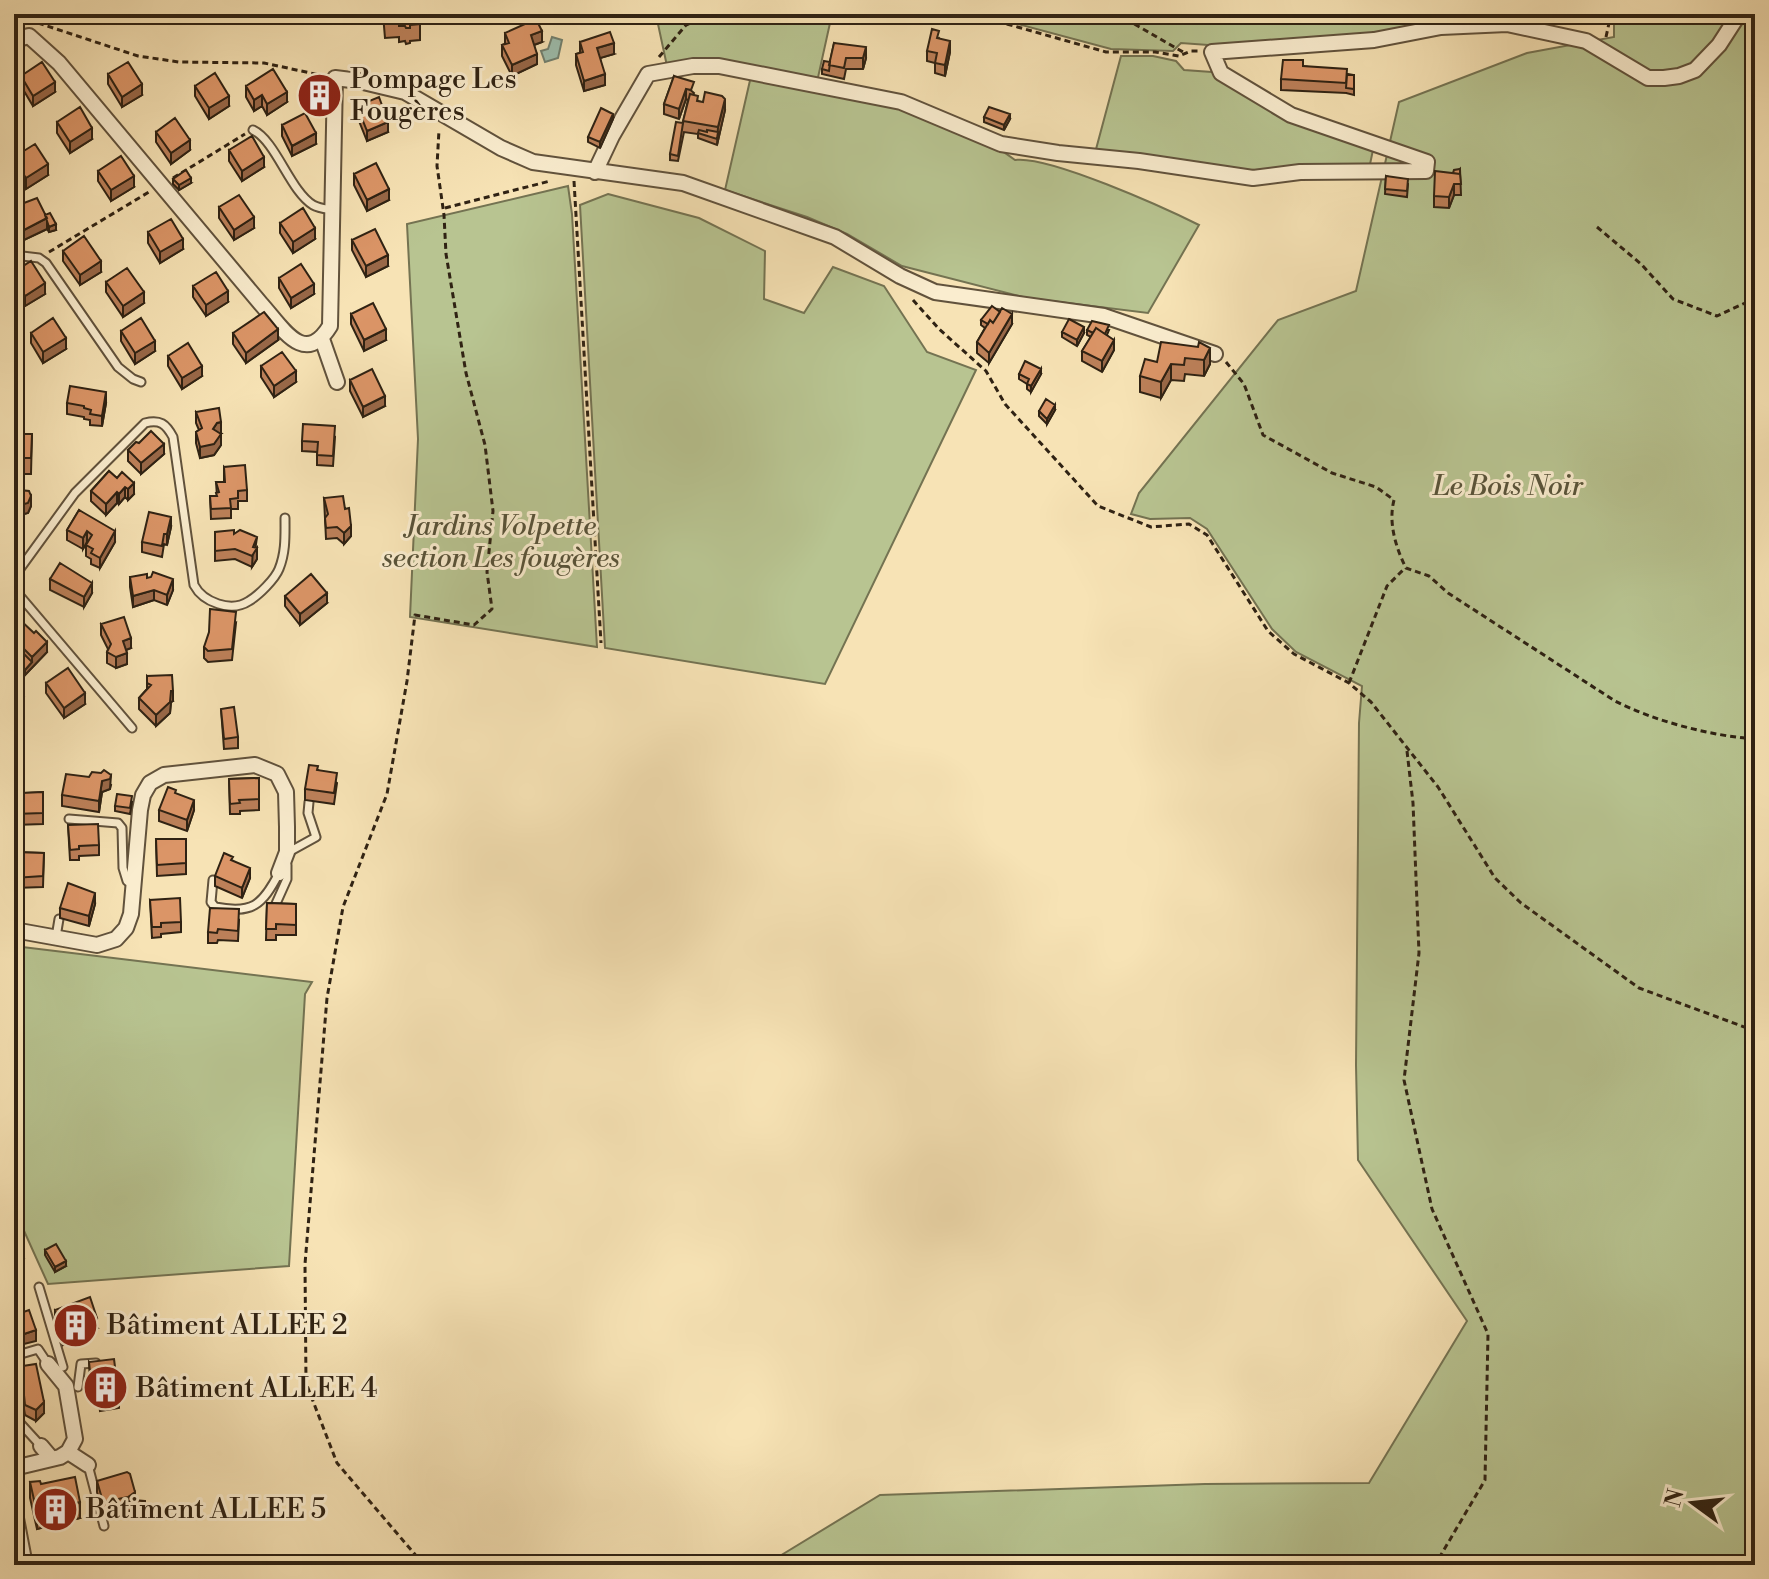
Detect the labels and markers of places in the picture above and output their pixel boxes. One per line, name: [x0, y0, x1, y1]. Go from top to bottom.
place label: Pompage Les Fougères: [350, 62, 517, 129]
building icon: Pompage Les Fougères: [295, 71, 343, 119]
building icon: Bâtiment ALLEE 2: [52, 1301, 100, 1349]
place label: Bâtiment ALLEE 2: [106, 1308, 348, 1343]
building icon: Bâtiment ALLEE 4: [81, 1364, 129, 1412]
place label: Bâtiment ALLEE 4: [135, 1371, 377, 1406]
building icon: Bâtiment ALLEE 5: [31, 1485, 79, 1533]
place label: Bâtiment ALLEE 5: [85, 1492, 326, 1527]

